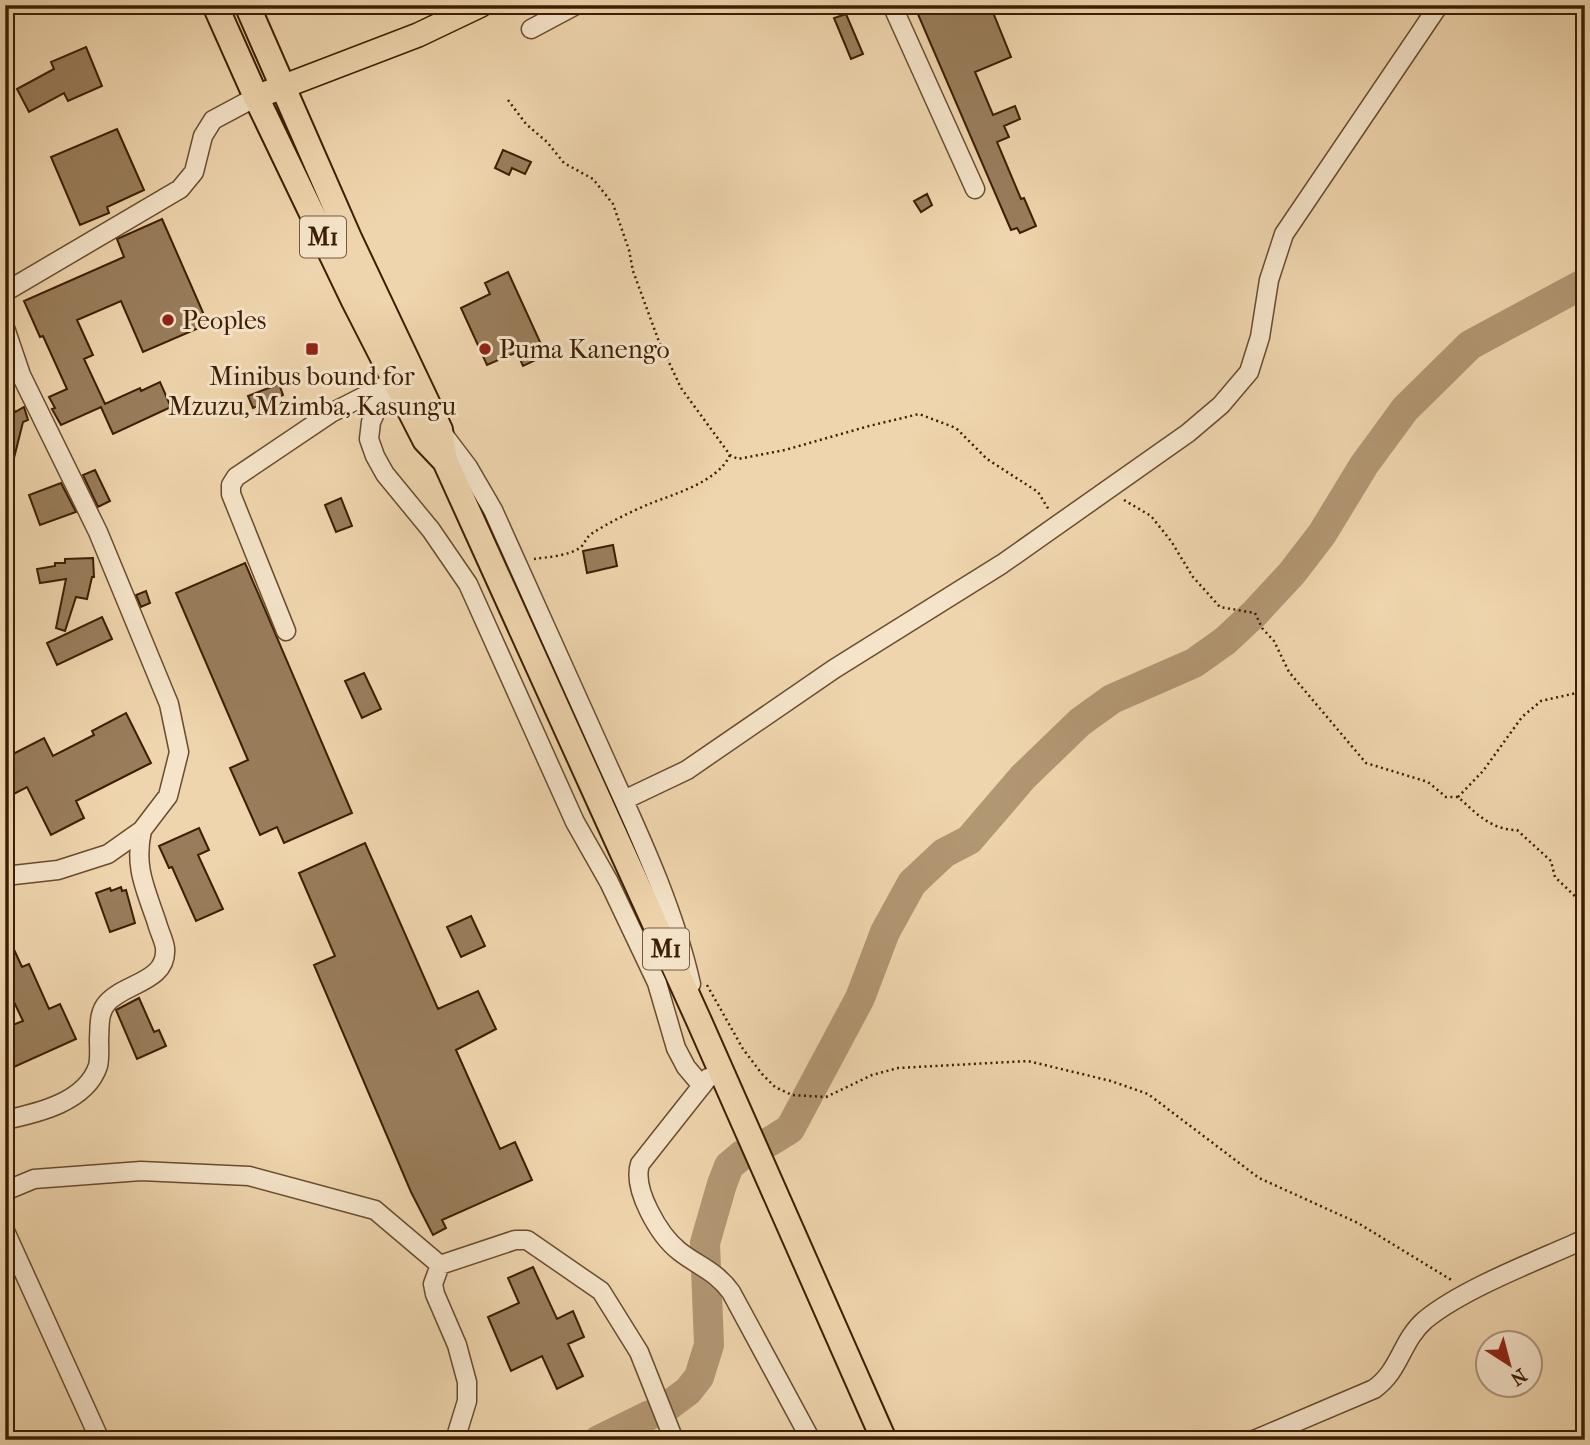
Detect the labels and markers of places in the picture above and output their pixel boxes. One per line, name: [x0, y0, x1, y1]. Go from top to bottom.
place label: Peoples: [182, 305, 266, 336]
marker: Peoples: [160, 312, 176, 328]
place label: Puma Kanengo: [499, 334, 670, 365]
marker: Minibus bound for Mzuzu, Mzimba, Kasungu: [304, 341, 320, 357]
marker: Puma Kanengo: [477, 341, 493, 357]
place label: Minibus bound for Mzuzu, Mzimba, Kasungu: [168, 361, 456, 422]

